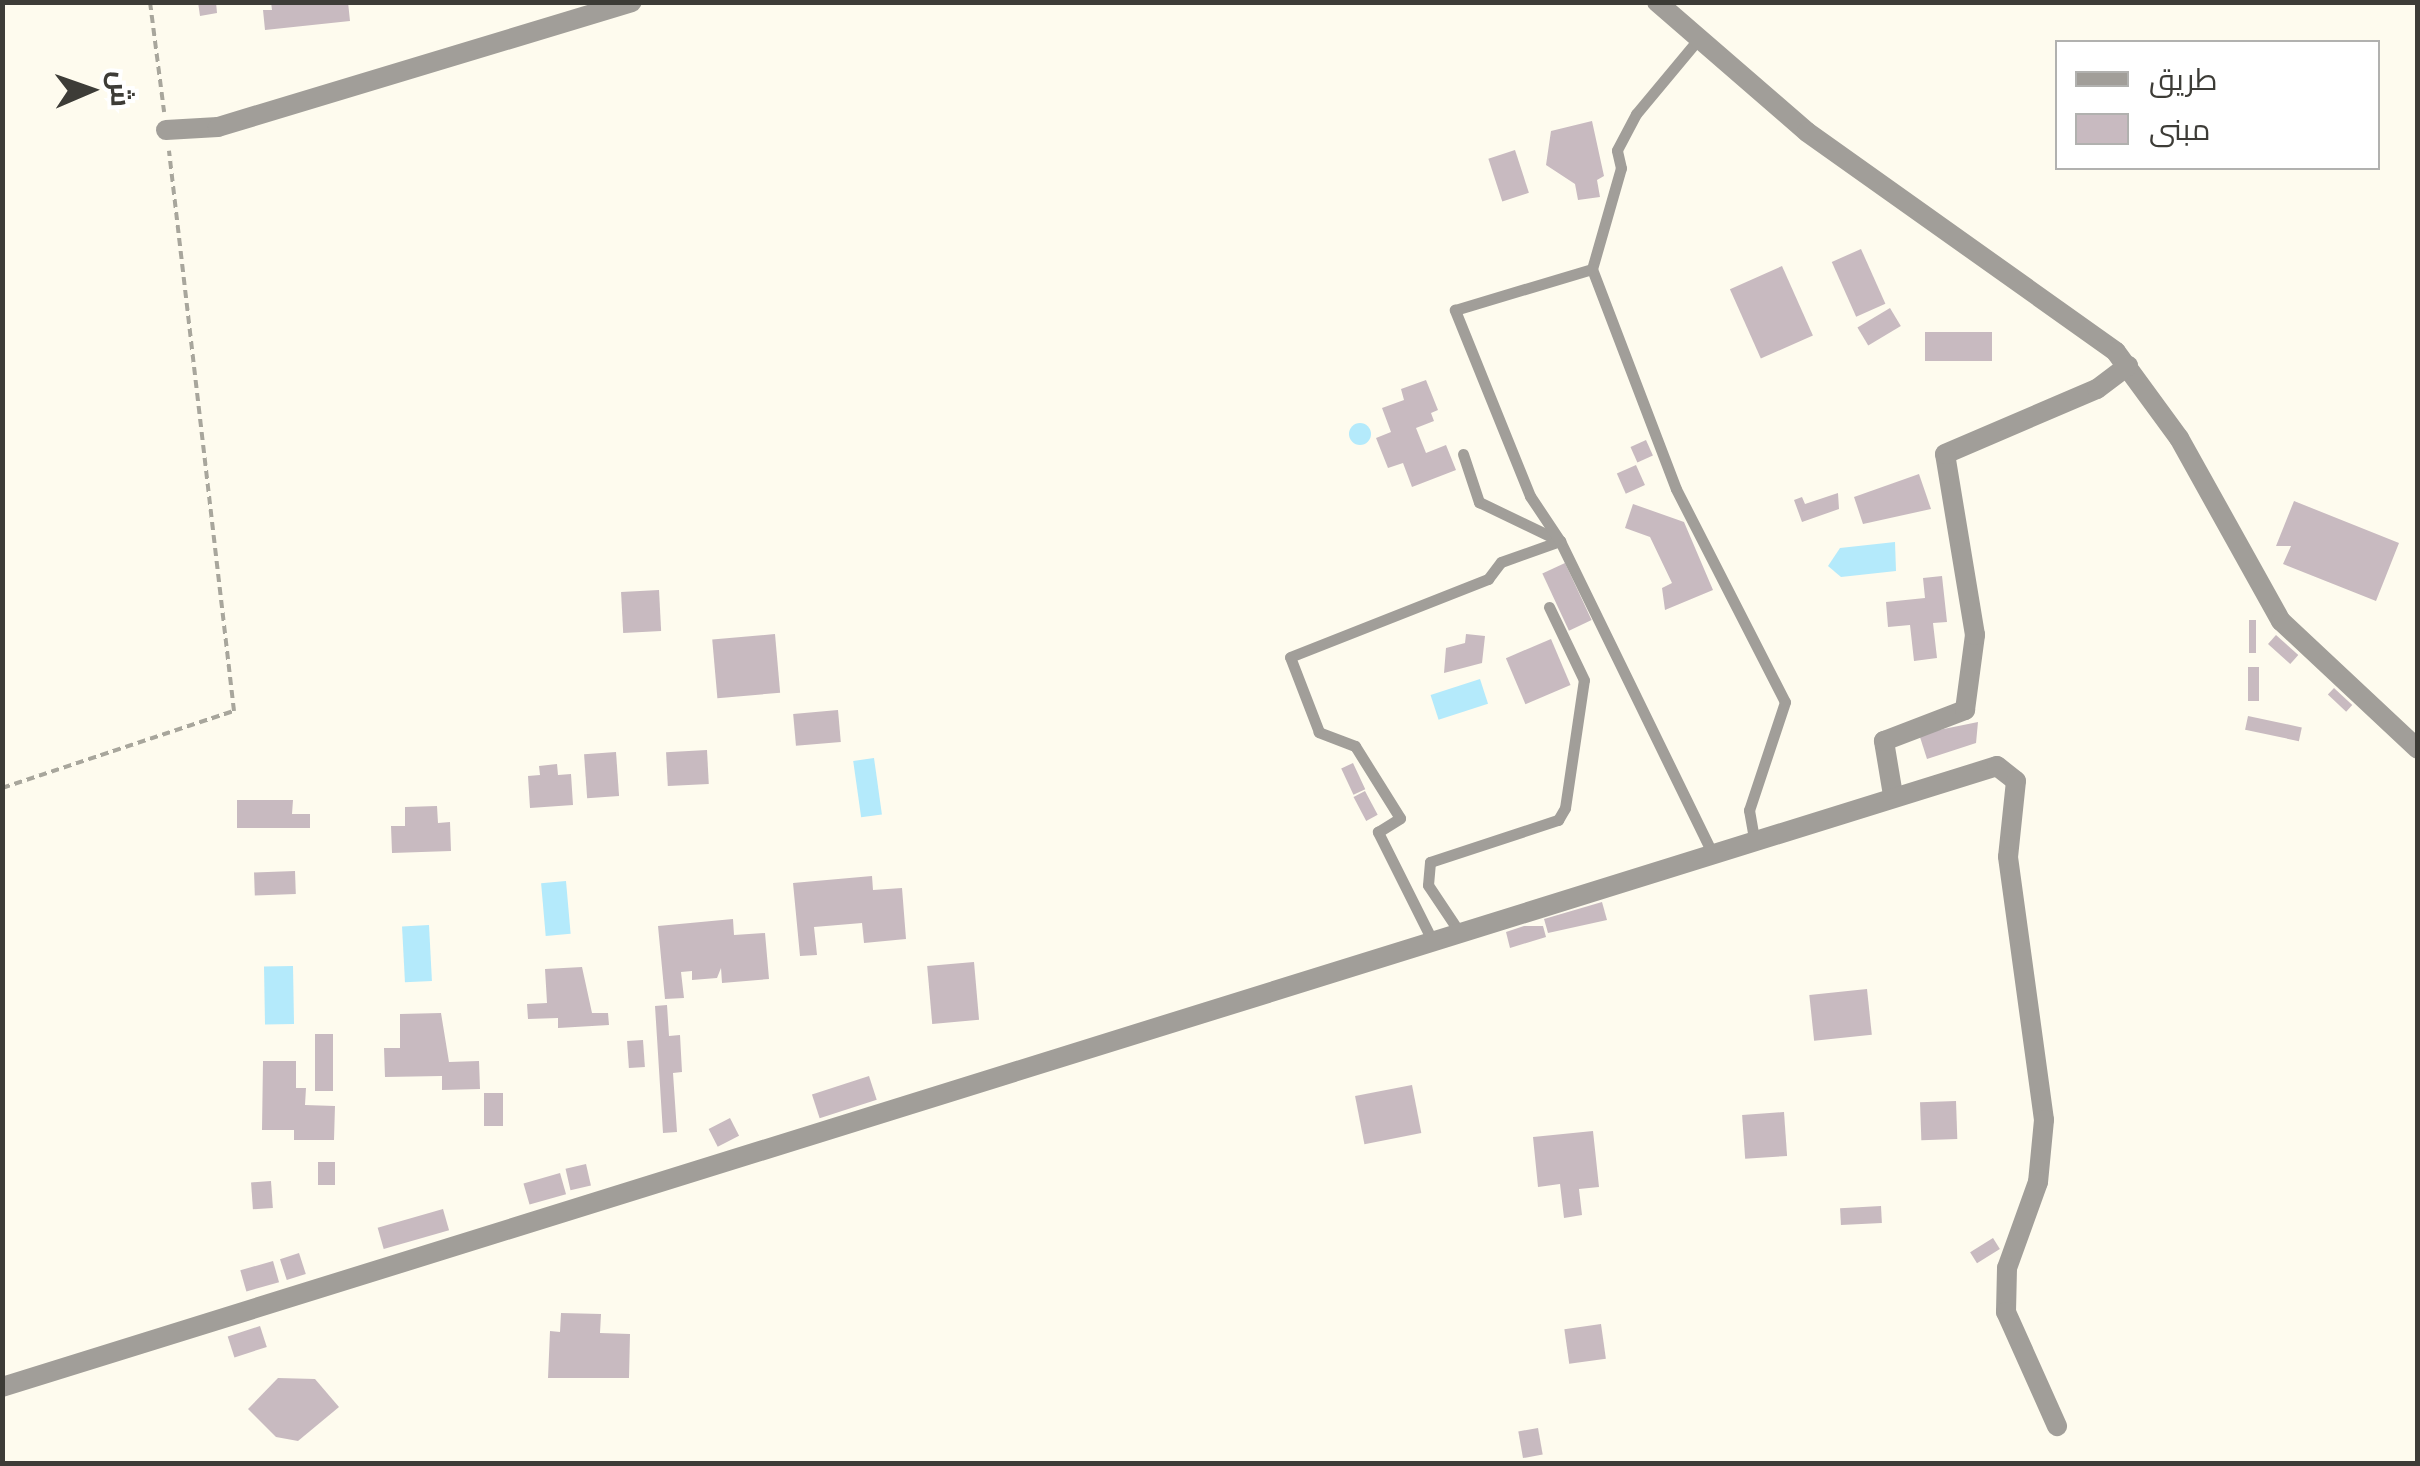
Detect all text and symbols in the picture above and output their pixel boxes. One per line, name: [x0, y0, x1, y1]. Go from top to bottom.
north arrow: [40, 40, 140, 140]
legend: [2055, 40, 2380, 170]
text: طريق: [2149, 58, 2218, 101]
text: ش: [99, 70, 142, 108]
text: مبنى: [2149, 108, 2210, 151]

